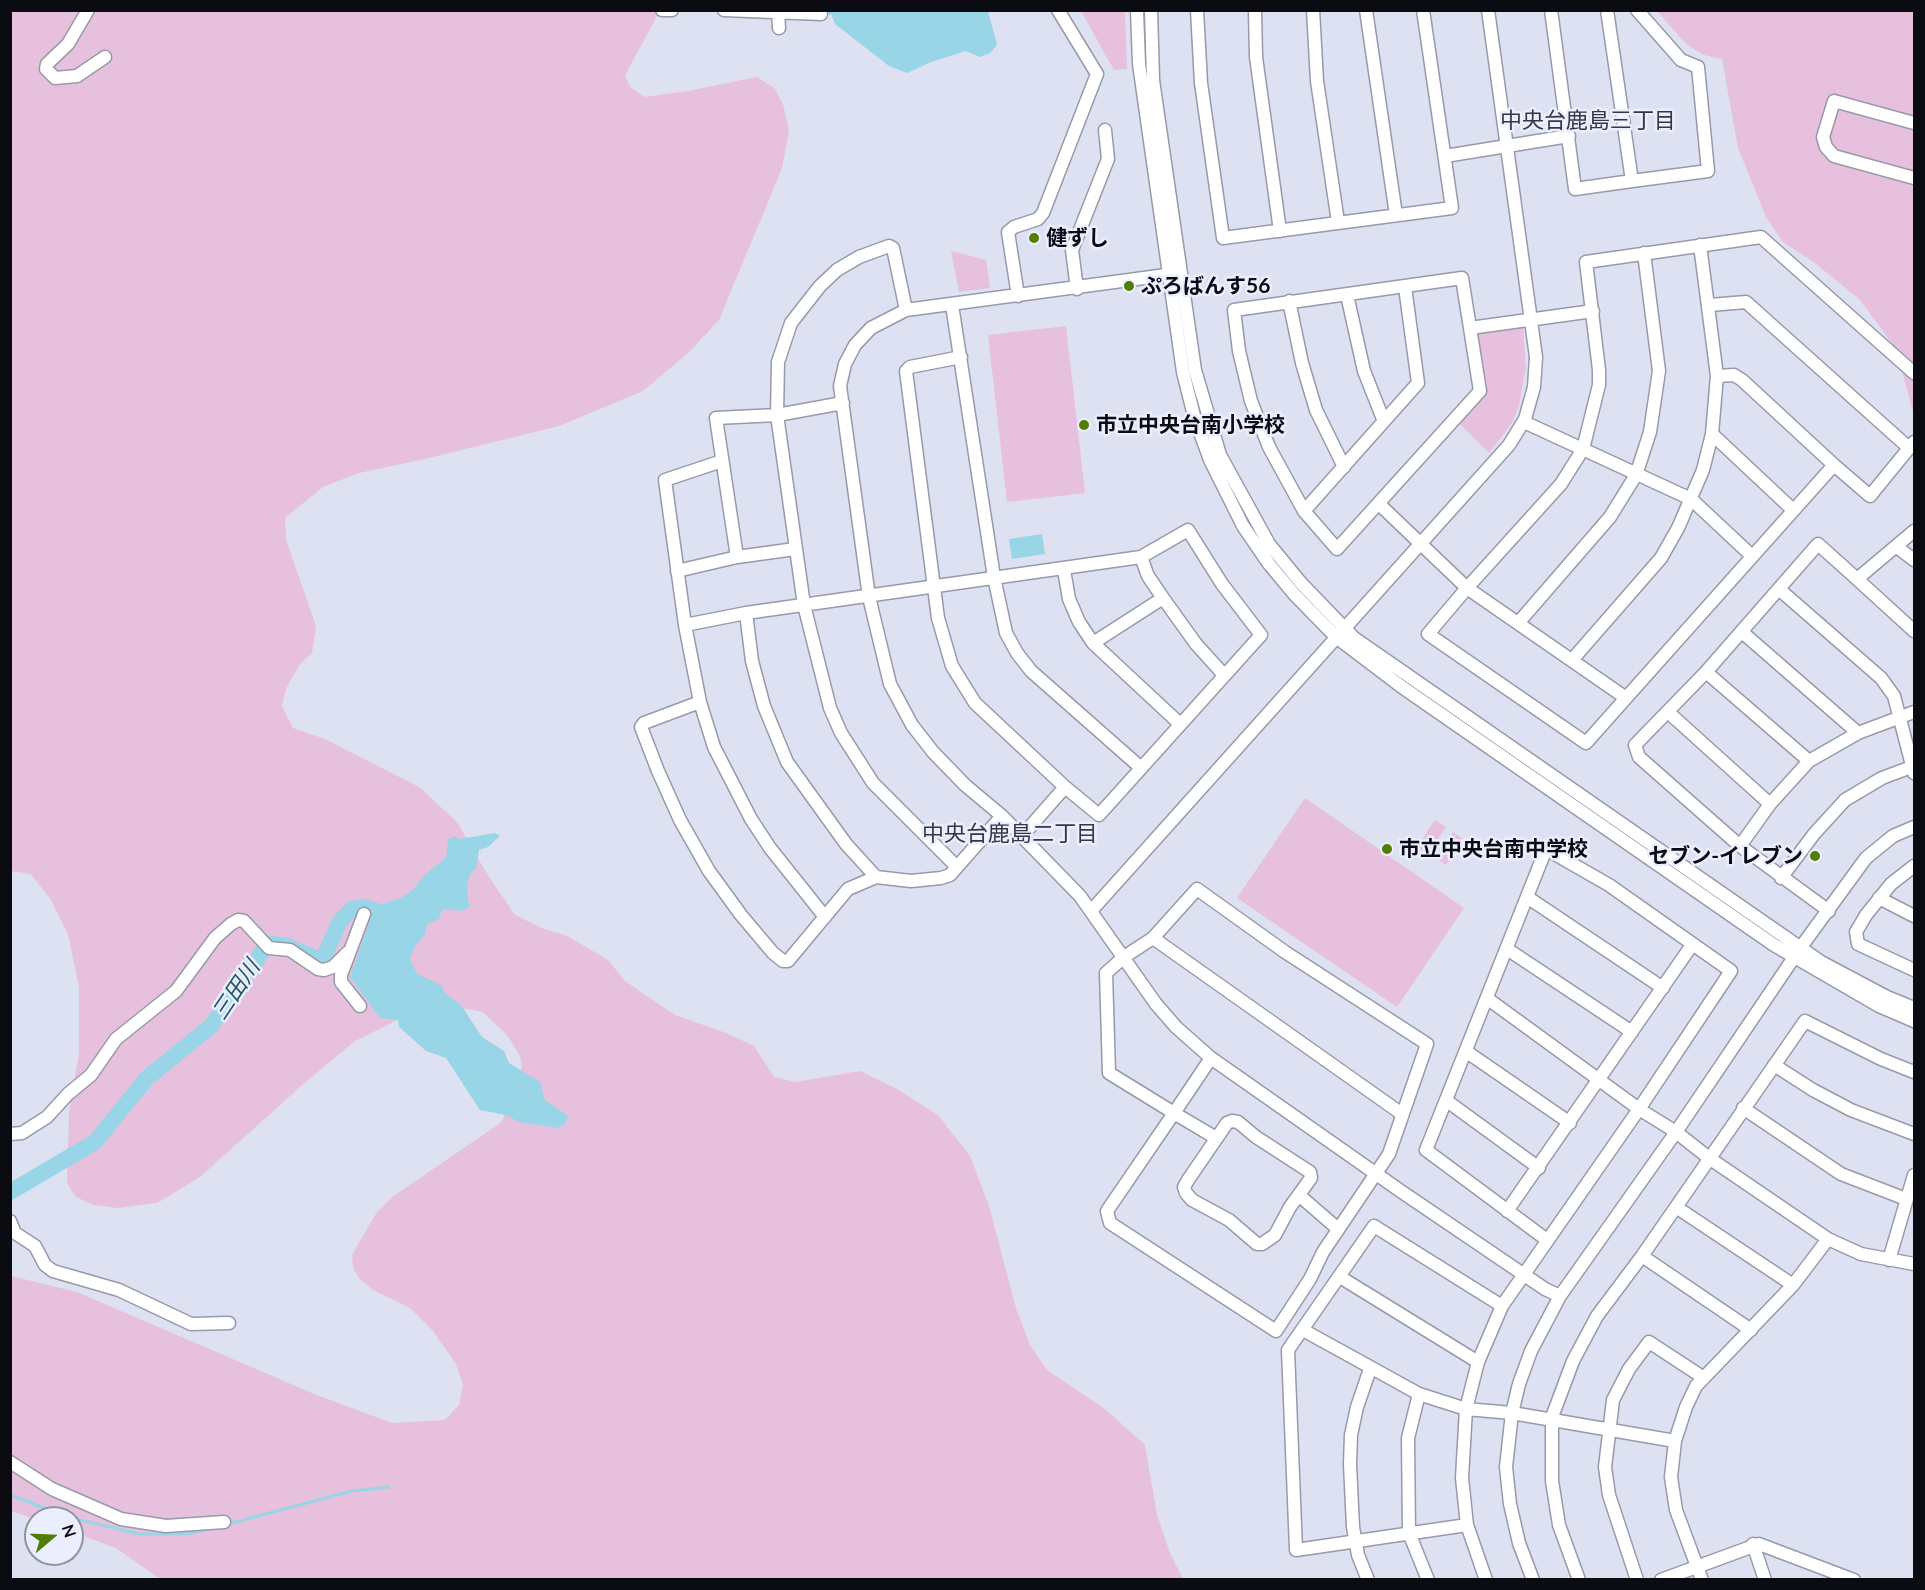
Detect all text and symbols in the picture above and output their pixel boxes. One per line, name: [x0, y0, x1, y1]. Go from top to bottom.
district label: 中央台鹿島三丁目: [1500, 108, 1676, 134]
place label: 健ずし: [1046, 225, 1109, 251]
marker: 健ずし: [1027, 231, 1041, 245]
place label: ぷろばんす56: [1141, 273, 1270, 299]
marker: ぷろばんす56: [1122, 279, 1136, 293]
place label: 市立中央台南小学校: [1096, 412, 1285, 438]
marker: 市立中央台南小学校: [1077, 418, 1091, 432]
district label: 中央台鹿島二丁目: [922, 821, 1098, 847]
place label: 市立中央台南中学校: [1399, 836, 1588, 862]
marker: 市立中央台南中学校: [1380, 842, 1394, 856]
place label: セブン-イレブン: [1648, 843, 1803, 869]
marker: セブン-イレブン: [1808, 849, 1822, 863]
water label: 三田川: [207, 955, 265, 1025]
north arrow: [24, 1506, 84, 1566]
text: N: [59, 1522, 81, 1540]

